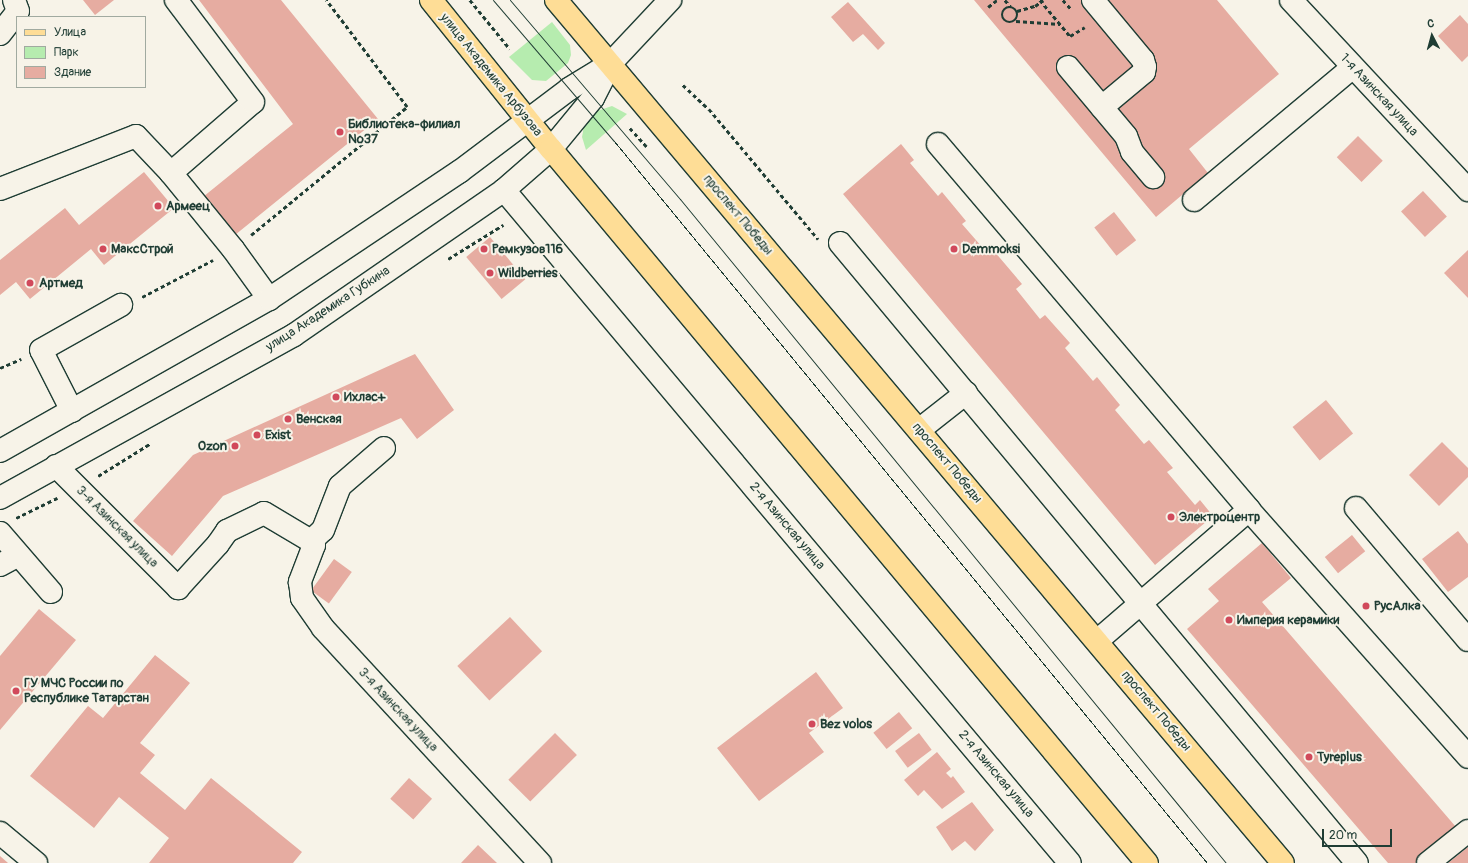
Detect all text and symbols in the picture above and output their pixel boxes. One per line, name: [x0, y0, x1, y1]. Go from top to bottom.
street label: улица Академика Арбузова: [437, 10, 545, 140]
legend: [16, 16, 146, 88]
north arrow: [1412, 16, 1452, 56]
text: С: [1427, 17, 1435, 30]
text: Улица: [54, 25, 86, 40]
text: Парк: [54, 45, 79, 60]
street label: 1-я Азинская улица: [1337, 50, 1421, 140]
text: Здание: [54, 65, 91, 80]
place label: Библиотека-филиал №37: [348, 117, 460, 148]
marker: Библиотека-филиал №37: [335, 127, 345, 137]
street label: проспект Победы: [700, 172, 776, 258]
place label: Армеец: [166, 198, 210, 214]
marker: Армеец: [153, 201, 163, 211]
place label: МаксСтрой: [111, 241, 174, 257]
place label: Ремкузов116: [492, 241, 563, 257]
place label: Demmoksi: [962, 241, 1020, 257]
marker: МаксСтрой: [98, 244, 108, 254]
marker: Ремкузов116: [479, 244, 489, 254]
marker: Demmoksi: [949, 244, 959, 254]
street label: улица Академика Губкина: [263, 263, 393, 355]
place label: Wildberries: [498, 265, 557, 281]
marker: Wildberries: [485, 268, 495, 278]
place label: Артмед: [39, 275, 83, 291]
marker: Артмед: [24, 277, 36, 289]
place label: Ихлас+: [344, 389, 385, 405]
marker: Ихлас+: [331, 392, 341, 402]
place label: Венская: [296, 411, 342, 427]
marker: Венская: [283, 414, 293, 424]
street label: проспект Победы: [909, 420, 985, 506]
place label: Exist: [265, 427, 291, 443]
marker: Exist: [252, 430, 262, 440]
place label: Ozon: [198, 438, 227, 454]
marker: Ozon: [230, 441, 240, 451]
street label: 2-я Азинская улица: [746, 479, 828, 573]
street label: 3-я Азинская улица: [73, 483, 161, 571]
place label: Электроцентр: [1179, 509, 1260, 525]
marker: Электроцентр: [1166, 512, 1176, 522]
place label: РусАлка: [1374, 598, 1421, 614]
marker: РусАлка: [1361, 601, 1371, 611]
place label: Империя керамики: [1237, 612, 1339, 628]
marker: Империя керамики: [1224, 615, 1234, 625]
street label: 3-я Азинская улица: [355, 665, 441, 755]
street label: проспект Победы: [1118, 668, 1194, 754]
place label: ГУ МЧС России по Республике Татарстан: [24, 676, 149, 707]
marker: ГУ МЧС России по Республике Татарстан: [11, 686, 21, 696]
place label: Bez volos: [820, 716, 872, 732]
marker: Bez volos: [807, 719, 817, 729]
street label: 2-я Азинская улица: [955, 727, 1037, 821]
place label: Tyreplus: [1317, 749, 1362, 765]
marker: Tyreplus: [1304, 752, 1314, 762]
scale bar: [1324, 821, 1394, 847]
text: 20 m: [1329, 828, 1357, 843]

